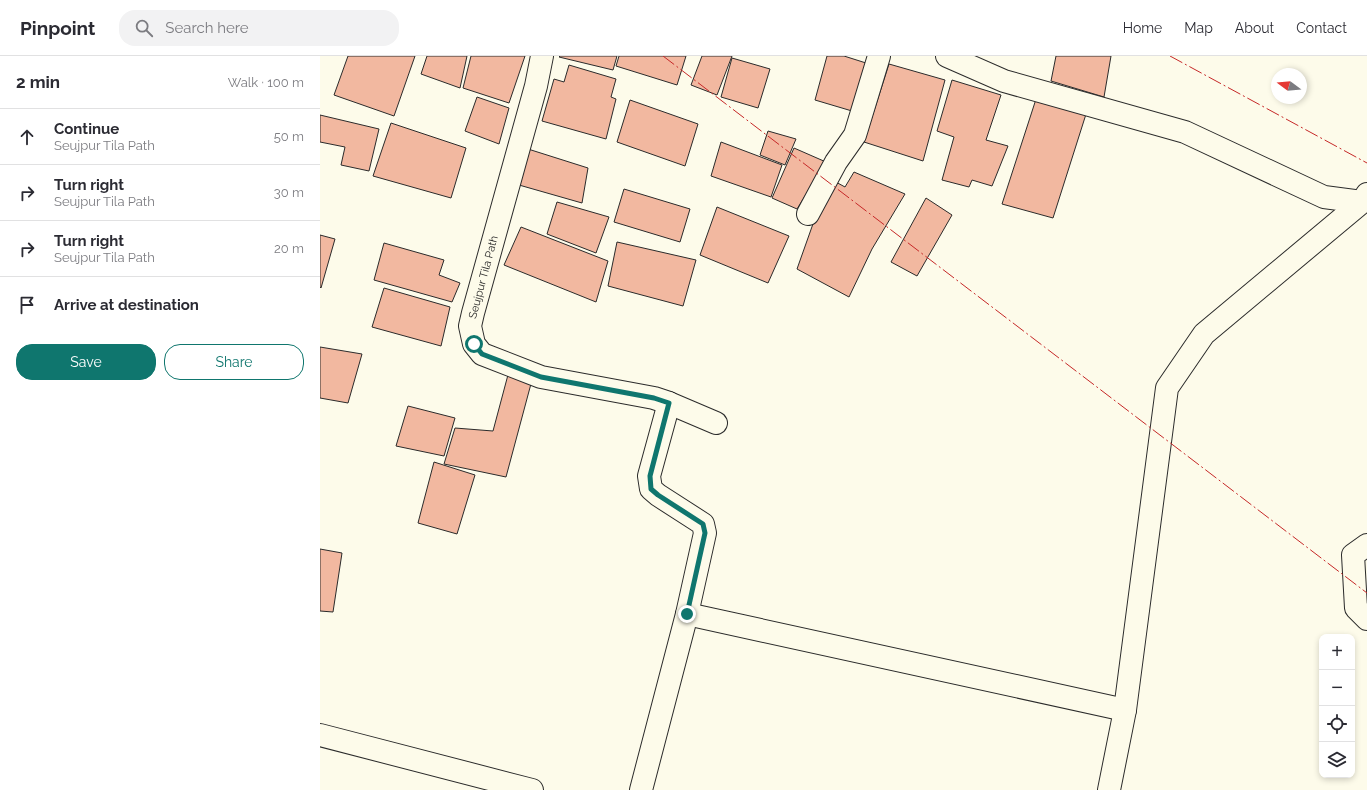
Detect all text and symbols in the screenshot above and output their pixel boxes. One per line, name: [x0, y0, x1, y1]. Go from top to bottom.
search box: [119, 10, 399, 46]
text: Pinpoint: [20, 17, 95, 39]
icon: search: [133, 17, 155, 39]
text: Search here: [165, 19, 249, 37]
text: Home: [1123, 20, 1162, 36]
text: Map: [1184, 20, 1213, 36]
text: About: [1235, 20, 1274, 36]
text: Contact: [1296, 20, 1347, 36]
north arrow: [1271, 68, 1307, 104]
text: 2 min: [16, 72, 60, 92]
text: Walk · 100 m: [228, 75, 304, 90]
text: Continue: [54, 120, 119, 138]
icon: ahead: [16, 126, 38, 148]
text: 50 m: [274, 129, 304, 144]
text: Seujpur Tila Path: [54, 138, 155, 153]
text: Turn right: [54, 176, 124, 194]
icon: right: [16, 182, 38, 204]
text: 30 m: [274, 185, 304, 200]
text: Seujpur Tila Path: [54, 194, 155, 209]
text: Turn right: [54, 232, 124, 250]
street label: Seujpur Tila Path: [466, 234, 501, 320]
icon: right: [16, 238, 38, 260]
text: 20 m: [274, 241, 304, 256]
text: Seujpur Tila Path: [54, 250, 155, 265]
icon: arrive: [16, 294, 38, 316]
text: Arrive at destination: [54, 296, 199, 314]
route start: [465, 335, 483, 353]
button: Save: [16, 344, 156, 380]
button: Share: [164, 344, 304, 380]
route end: [678, 605, 696, 623]
map controls: [1319, 634, 1355, 778]
button: +: [1319, 634, 1355, 670]
button: −: [1319, 670, 1355, 706]
button: locate: [1319, 706, 1355, 742]
button: layers: [1319, 742, 1355, 778]

